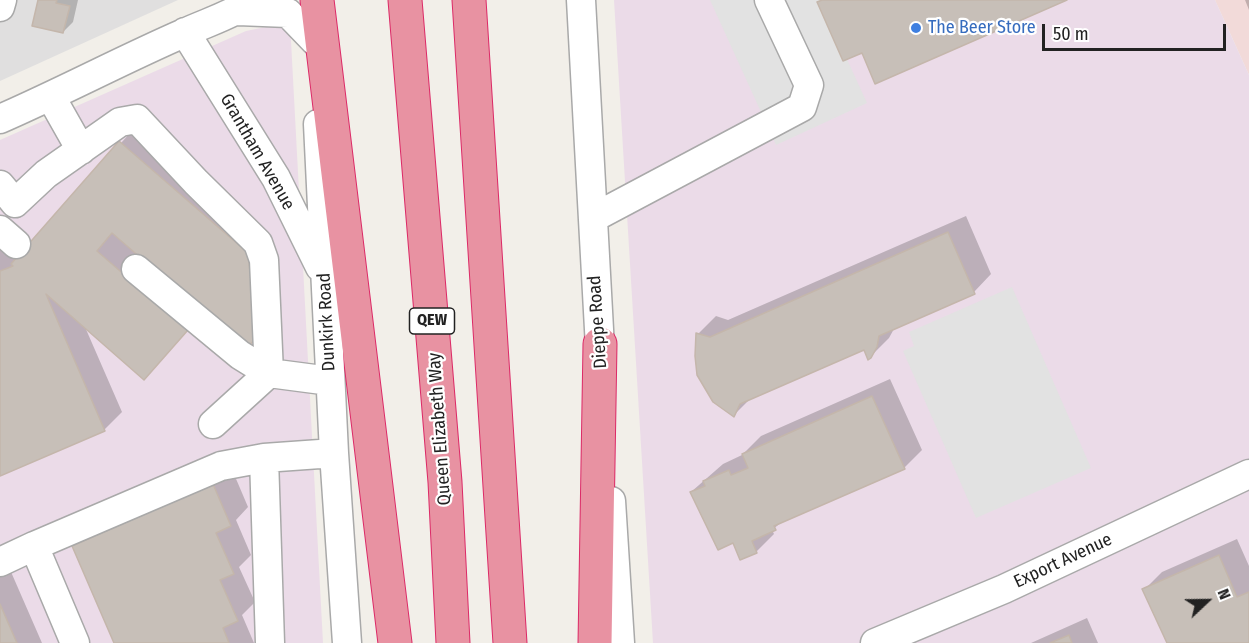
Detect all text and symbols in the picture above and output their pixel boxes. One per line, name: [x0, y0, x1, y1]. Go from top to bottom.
scale bar: [1045, 12, 1230, 50]
place label: The Beer Store: [928, 17, 1036, 39]
marker: The Beer Store: [909, 21, 923, 35]
text: 50 m: [1053, 23, 1089, 45]
street label: Grantham Avenue: [215, 90, 299, 214]
street label: Dunkirk Road: [314, 272, 340, 372]
street label: Dieppe Road: [584, 275, 612, 369]
road number: QEW: [410, 308, 454, 334]
street label: Queen Elizabeth Way: [424, 352, 456, 506]
street label: Export Avenue: [1010, 529, 1116, 593]
north arrow: [1177, 571, 1237, 631]
text: N: [1214, 586, 1235, 602]

